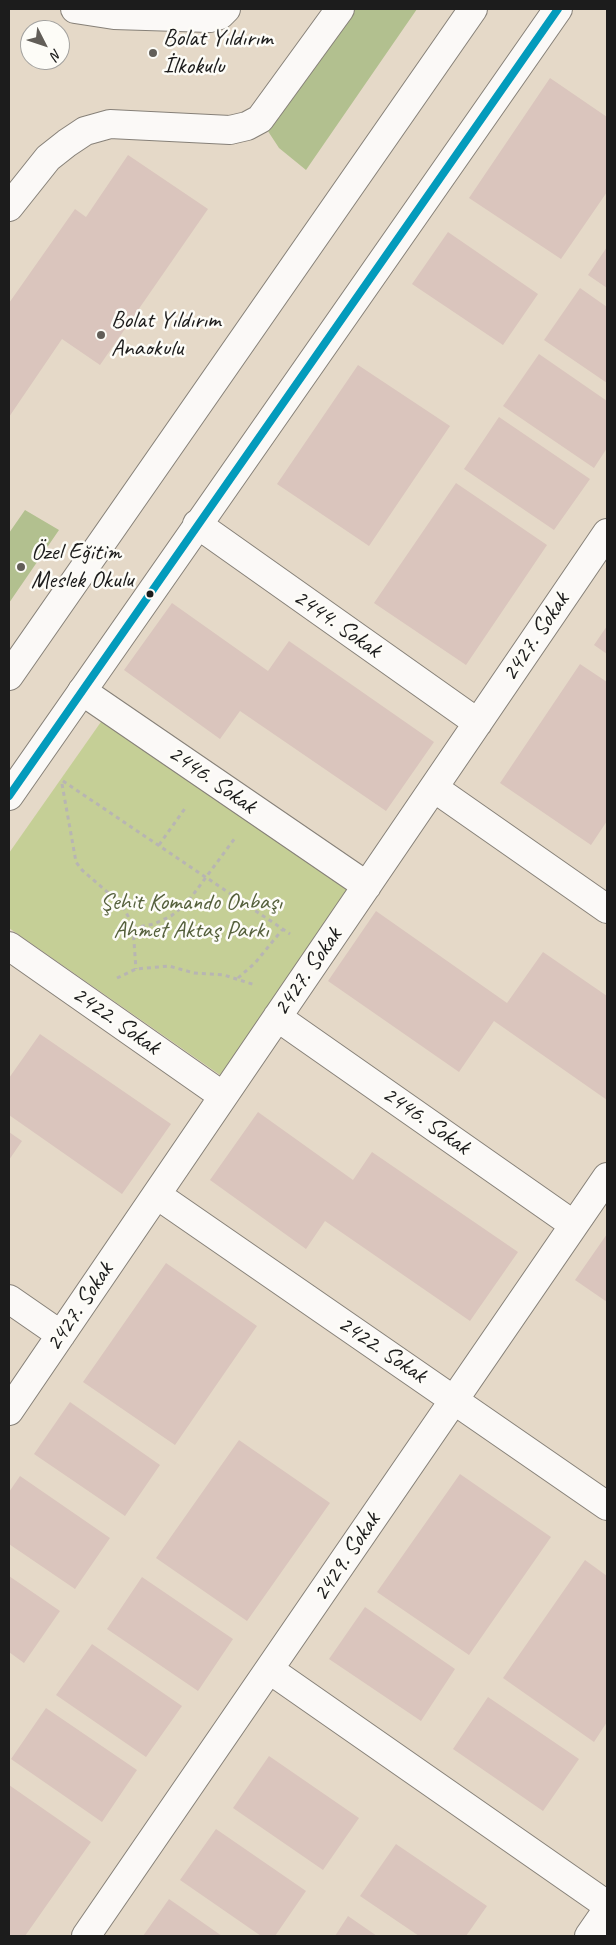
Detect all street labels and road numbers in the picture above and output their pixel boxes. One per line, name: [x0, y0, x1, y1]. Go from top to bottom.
street label: 2444. Sokak: [287, 583, 387, 665]
street label: 2427. Sokak: [496, 587, 576, 687]
street label: 2446. Sokak: [162, 739, 262, 821]
street label: 2427. Sokak: [267, 922, 349, 1022]
street label: 2422. Sokak: [66, 980, 166, 1062]
street label: 2446. Sokak: [376, 1080, 476, 1162]
street label: 2427. Sokak: [40, 1257, 120, 1357]
street label: 2422. Sokak: [332, 1310, 432, 1390]
street label: 2429. Sokak: [307, 1507, 387, 1607]

